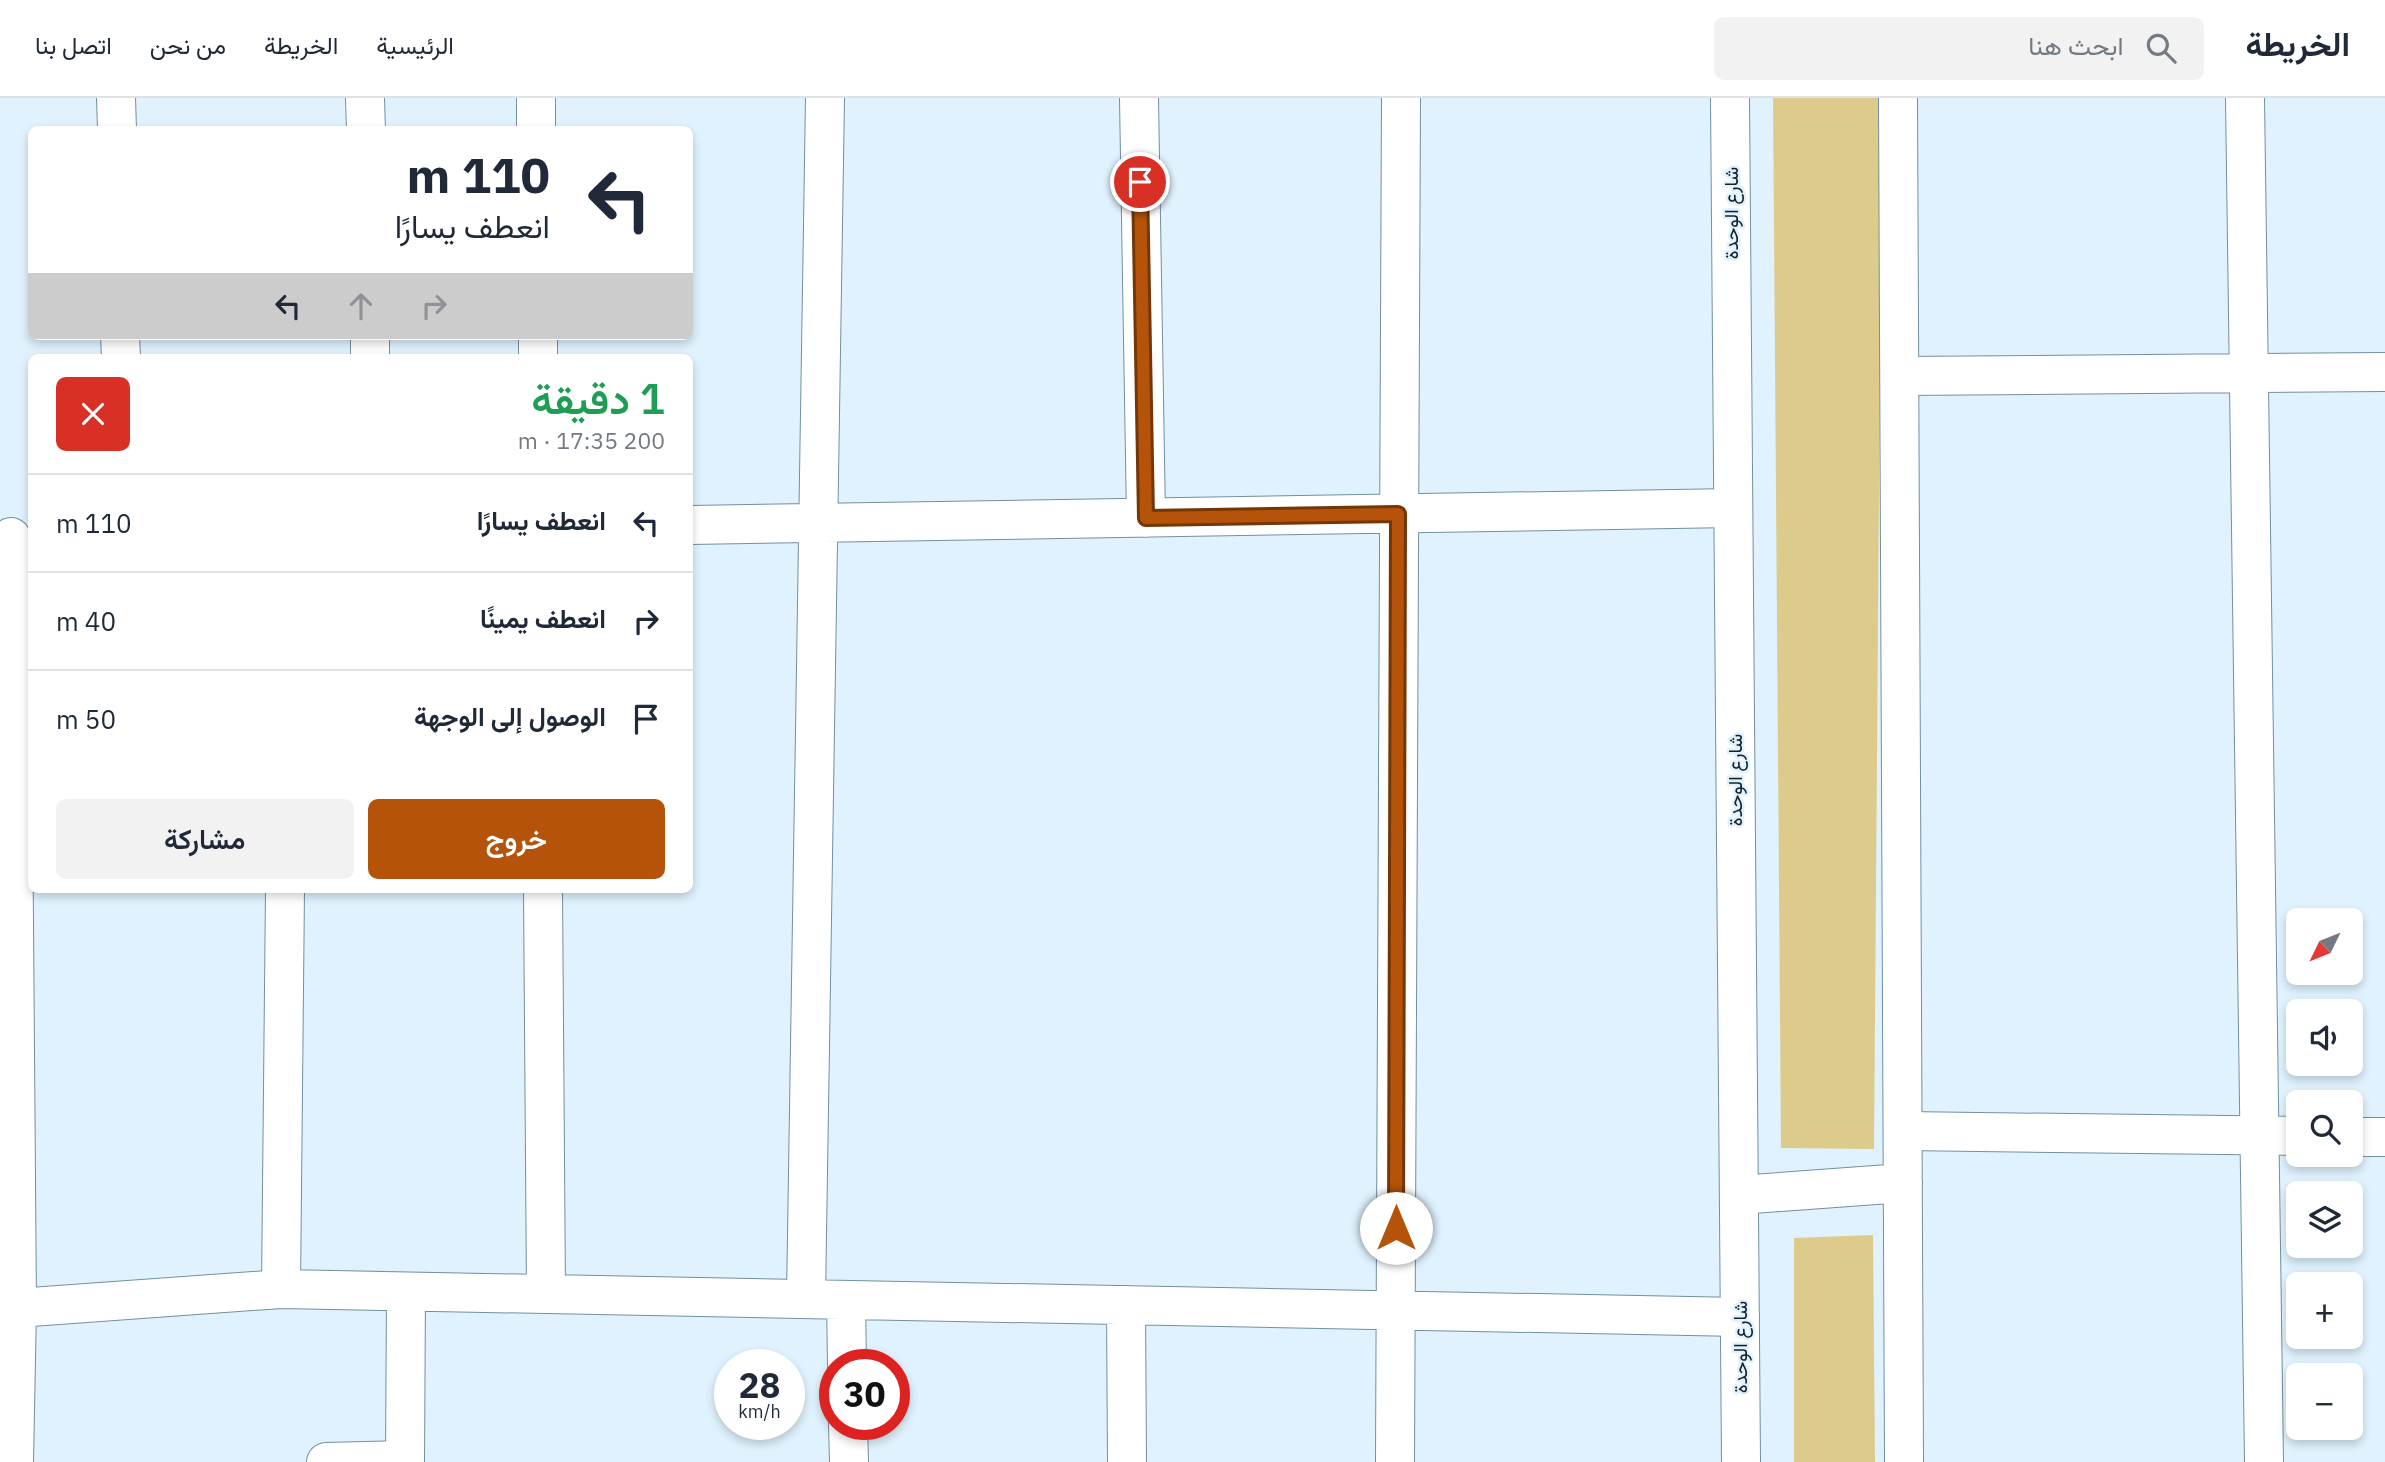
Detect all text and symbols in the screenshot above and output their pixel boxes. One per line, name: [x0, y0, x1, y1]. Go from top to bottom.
search box: [1714, 17, 2204, 80]
text: الخريطة: [2246, 22, 2350, 65]
text: ابحث هنا: [2028, 28, 2124, 62]
text: اتصل بنا: [35, 29, 112, 61]
text: من نحن: [150, 29, 226, 61]
text: الخريطة: [264, 29, 338, 61]
text: الرئيسية: [376, 29, 454, 61]
icon: search: [2142, 29, 2180, 67]
text: 110 m: [406, 143, 550, 206]
pin: [1110, 152, 1170, 212]
icon: left: [574, 154, 665, 245]
icon: arrive: [1121, 163, 1159, 201]
street label: شارع الوحدة: [1719, 167, 1744, 259]
text: انعطف يسارًا: [395, 205, 550, 247]
icon: left: [269, 287, 307, 325]
icon: ahead: [342, 287, 380, 325]
icon: right: [415, 287, 453, 325]
text: 1 دقيقة: [531, 371, 665, 426]
button: close: [56, 377, 130, 451]
text: 200 m · 17:35: [518, 425, 665, 455]
text: انعطف يسارًا: [477, 503, 606, 537]
icon: left: [627, 504, 665, 542]
text: 110 m: [56, 506, 132, 540]
text: انعطف يمينًا: [480, 601, 606, 635]
icon: right: [627, 602, 665, 640]
text: 40 m: [56, 604, 116, 638]
text: الوصول إلى الوجهة: [414, 699, 606, 733]
icon: arrive: [627, 700, 665, 738]
text: 50 m: [56, 702, 116, 736]
street label: شارع الوحدة: [1723, 734, 1748, 826]
button: مشاركة: [56, 799, 354, 879]
button: خروج: [368, 799, 665, 879]
north arrow: [2286, 908, 2362, 985]
map controls: [2286, 908, 2363, 1440]
button: sound: [2286, 999, 2363, 1076]
button: search: [2286, 1090, 2363, 1167]
button: layers: [2286, 1181, 2363, 1258]
position arrow: [1359, 1191, 1433, 1265]
button: +: [2286, 1272, 2363, 1349]
street label: شارع الوحدة: [1728, 1301, 1753, 1393]
speed limit sign: 30: [819, 1349, 910, 1440]
text: 28: [738, 1362, 781, 1408]
button: −: [2286, 1363, 2363, 1440]
text: km/h: [738, 1400, 781, 1423]

